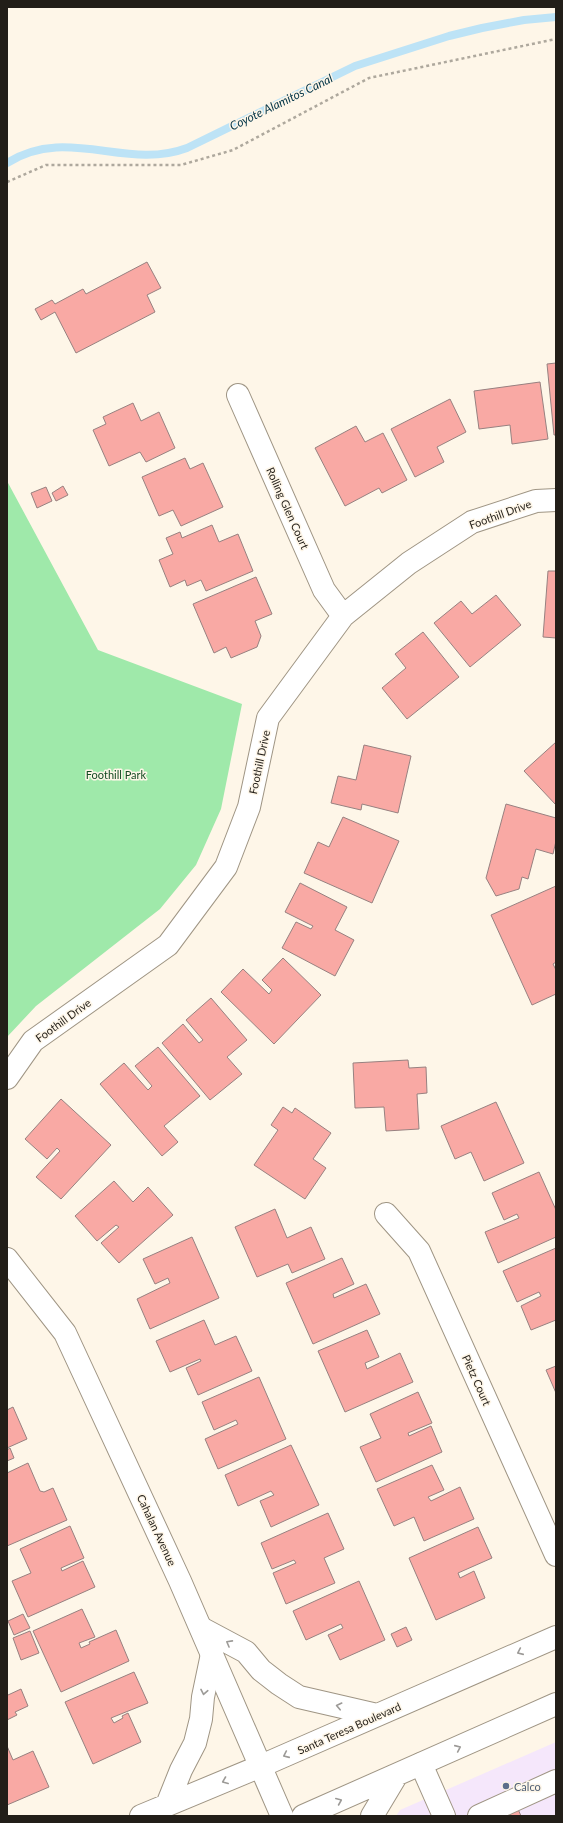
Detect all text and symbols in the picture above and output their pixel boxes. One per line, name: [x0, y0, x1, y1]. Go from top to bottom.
water label: Coyote Alamitos Canal: [227, 70, 335, 133]
street label: Rolling Glen Court: [264, 465, 312, 551]
street label: Foothill Drive: [467, 497, 533, 531]
street label: Foothill Drive: [246, 729, 272, 795]
park label: Foothill Park: [86, 768, 147, 781]
street label: Foothill Drive: [33, 996, 93, 1044]
street label: Pietz Court: [460, 1353, 494, 1407]
street label: Cahalan Avenue: [135, 1492, 179, 1568]
one-way arrow: [226, 1640, 233, 1648]
one-way arrow: [517, 1648, 524, 1656]
one-way arrow: [200, 1689, 209, 1695]
street label: Santa Teresa Boulevard: [295, 1699, 403, 1757]
one-way arrow: [336, 1703, 342, 1711]
one-way arrow: [453, 1745, 461, 1753]
one-way arrow: [283, 1751, 290, 1759]
one-way arrow: [222, 1777, 229, 1785]
place label: Calco: [514, 1780, 541, 1793]
marker: Calco: [501, 1781, 511, 1791]
one-way arrow: [335, 1797, 342, 1805]

